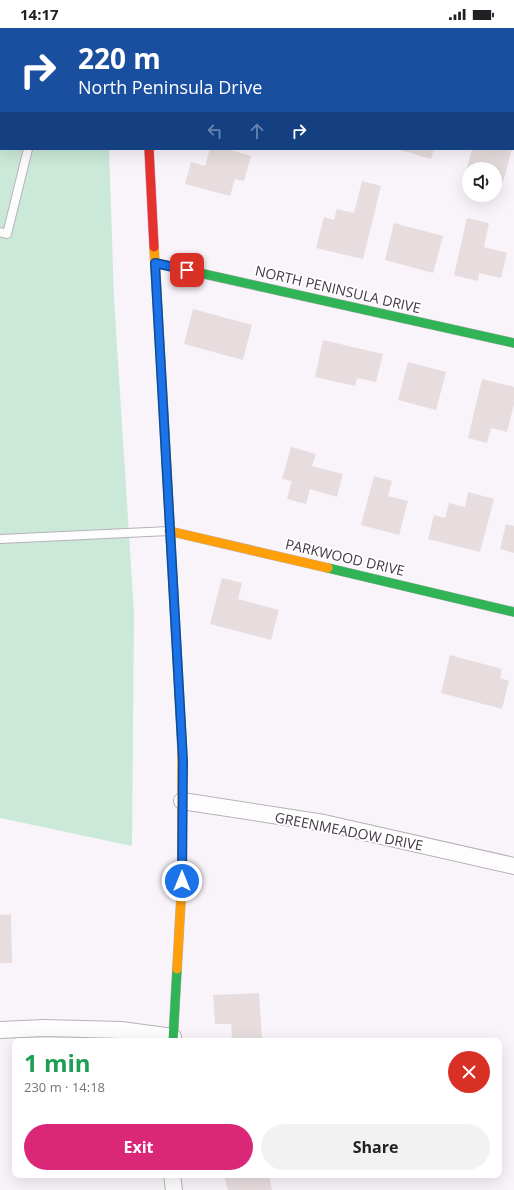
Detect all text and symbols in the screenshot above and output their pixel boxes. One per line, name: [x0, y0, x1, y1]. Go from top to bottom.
text: 14:17: [20, 4, 59, 24]
text: 220 m: [78, 39, 161, 77]
icon: right: [12, 44, 64, 96]
text: North Peninsula Drive: [78, 75, 262, 99]
icon: left: [204, 120, 226, 142]
icon: ahead: [246, 120, 268, 142]
icon: right: [288, 120, 310, 142]
map controls: [462, 162, 502, 202]
button: sound: [462, 162, 502, 202]
pin: [170, 253, 204, 287]
icon: arrive: [176, 259, 198, 281]
street label: NORTH PENINSULA DRIVE: [253, 261, 423, 317]
street label: PARKWOOD DRIVE: [284, 534, 406, 580]
street label: GREENMEADOW DRIVE: [273, 807, 425, 855]
position arrow: [161, 860, 203, 902]
text: 1 min: [24, 1046, 91, 1079]
button: close: [448, 1051, 490, 1093]
text: 230 m · 14:18: [24, 1078, 105, 1096]
button: Exit: [24, 1124, 253, 1170]
button: Share: [261, 1124, 490, 1170]

